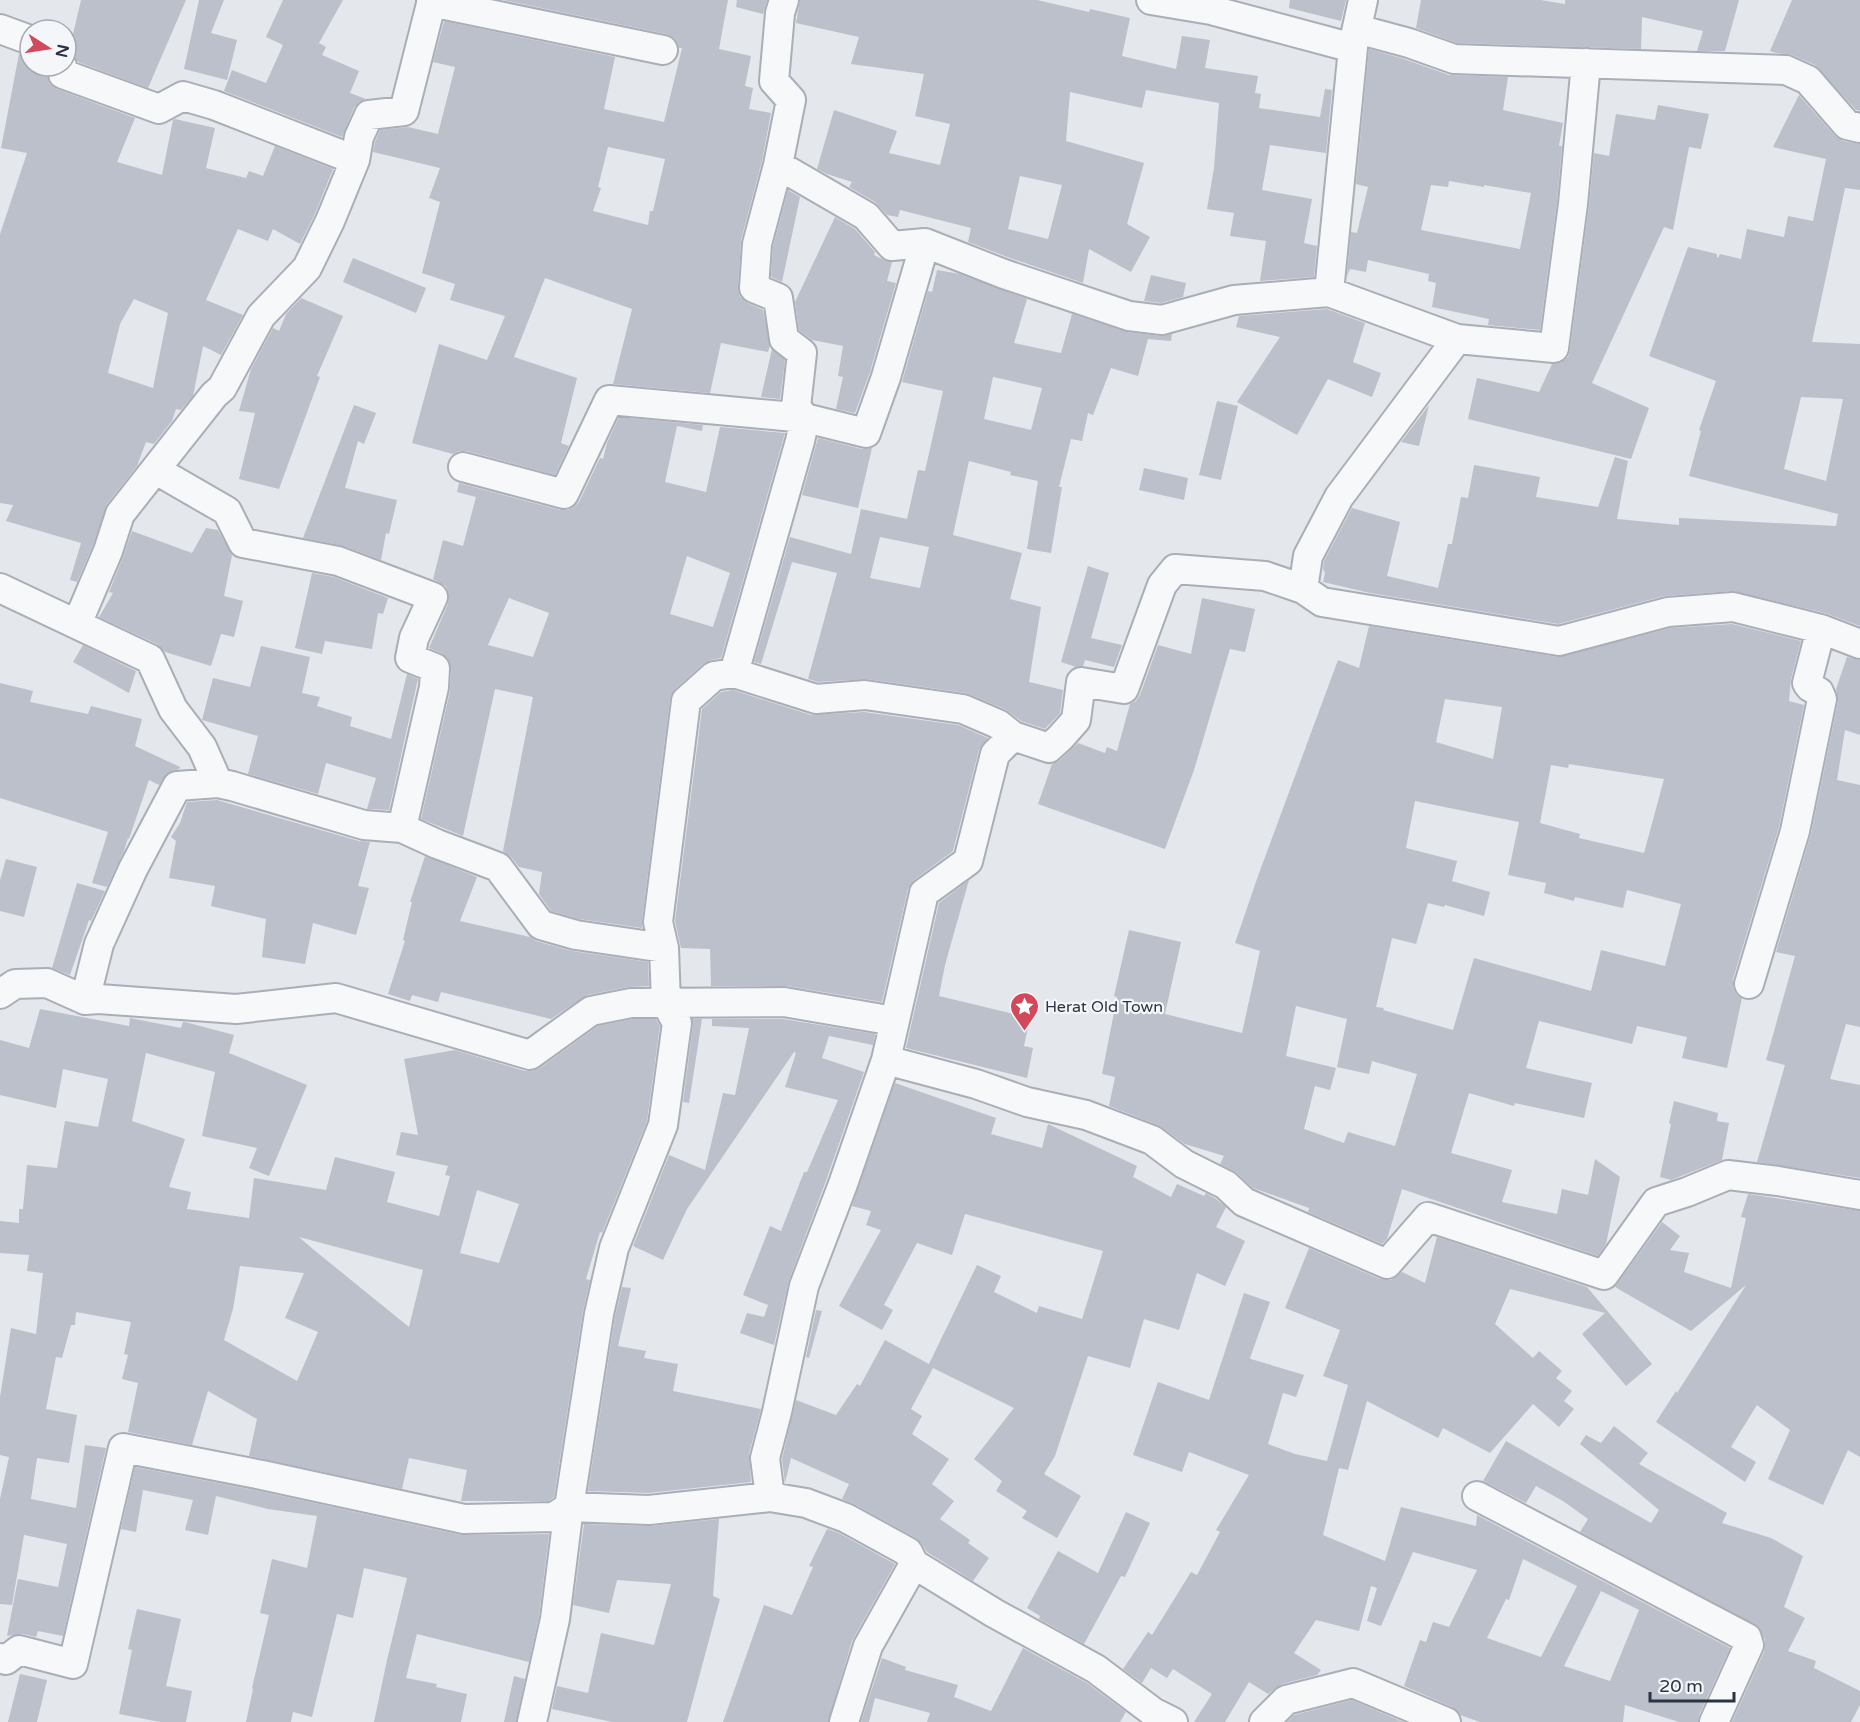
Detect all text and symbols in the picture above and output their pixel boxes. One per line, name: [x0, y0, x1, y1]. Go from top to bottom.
north arrow: [18, 18, 78, 78]
text: N: [51, 43, 73, 59]
place icon: Herat Old Town: [1008, 990, 1040, 1032]
place label: Herat Old Town: [1045, 997, 1163, 1017]
scale bar: [1650, 1665, 1734, 1703]
text: 20 m: [1659, 1675, 1703, 1697]

